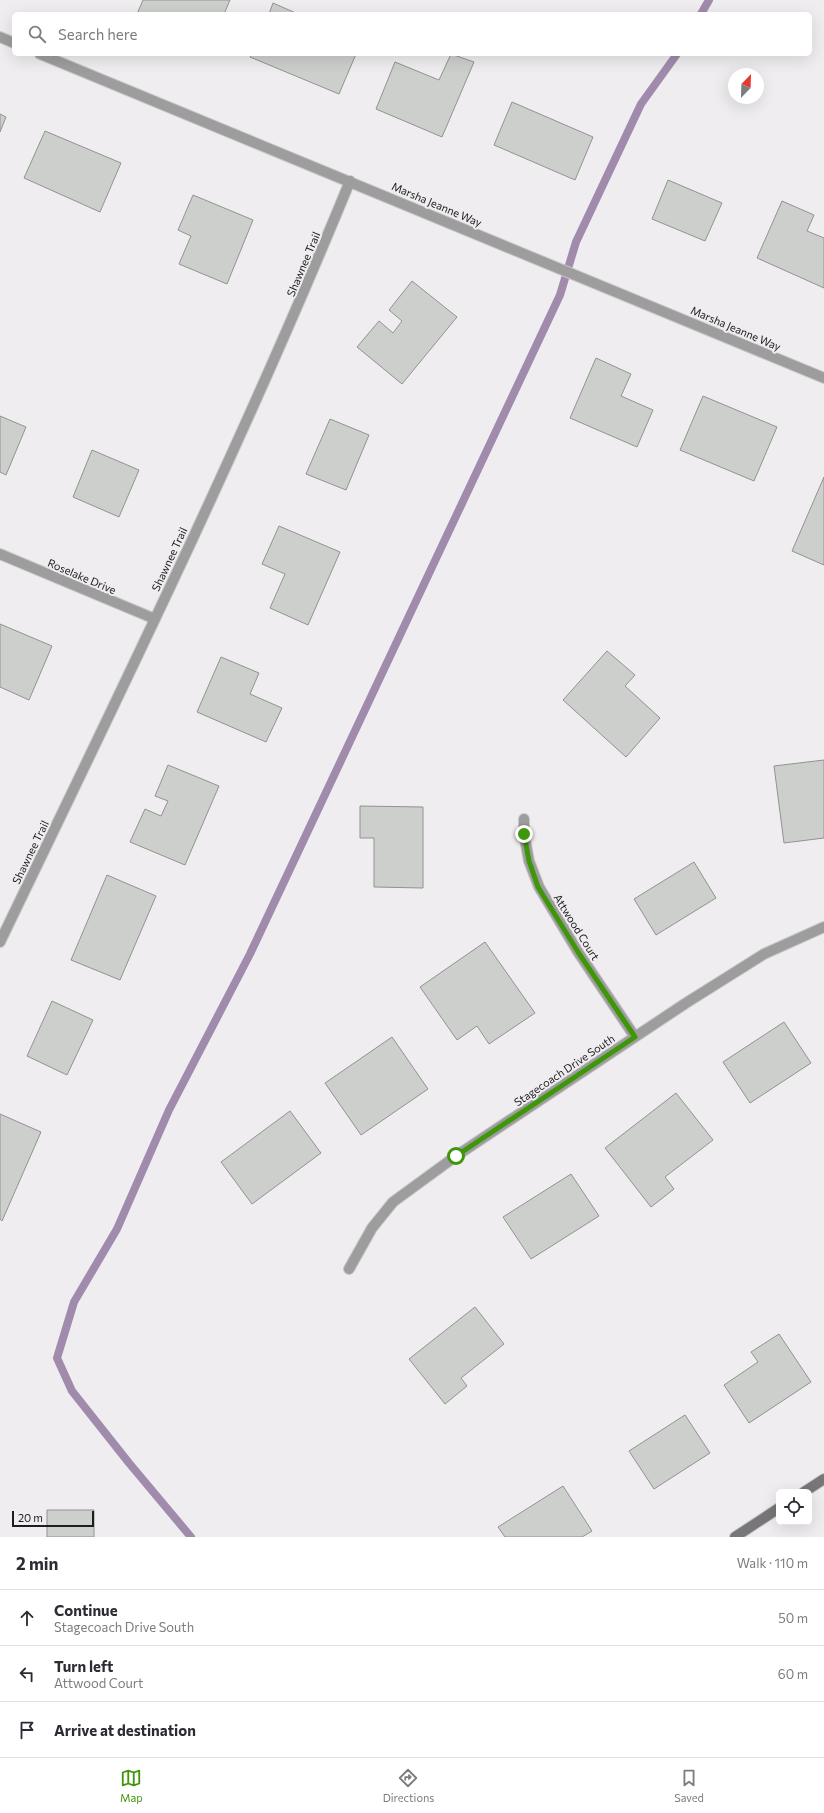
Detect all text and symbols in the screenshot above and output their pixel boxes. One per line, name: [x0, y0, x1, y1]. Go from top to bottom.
search box: [12, 12, 812, 56]
icon: search: [26, 23, 48, 45]
text: Search here: [58, 25, 137, 43]
north arrow: [728, 68, 764, 104]
street label: Marsha Jeanne Way: [390, 179, 484, 230]
street label: Shawnee Trail: [284, 230, 322, 298]
street label: Marsha Jeanne Way: [689, 303, 783, 354]
street label: Shawnee Trail: [149, 525, 189, 593]
street label: Roselake Drive: [46, 556, 118, 596]
street label: Shawnee Trail: [9, 818, 51, 886]
route end: [515, 825, 533, 843]
street label: Attwood Court: [551, 892, 603, 963]
street label: Stagecoach Drive South: [511, 1031, 617, 1109]
route start: [447, 1147, 465, 1165]
map controls: [776, 1489, 812, 1525]
button: locate: [776, 1489, 812, 1525]
scale bar: [12, 1509, 94, 1528]
text: 20 m: [18, 1511, 43, 1524]
text: 2 min: [16, 1553, 58, 1574]
text: Walk · 110 m: [737, 1555, 808, 1571]
text: Continue: [54, 1601, 118, 1619]
icon: ahead: [16, 1607, 38, 1629]
text: 50 m: [778, 1610, 808, 1626]
text: Stagecoach Drive South: [54, 1619, 194, 1635]
text: Turn left: [54, 1657, 113, 1675]
icon: left: [16, 1663, 38, 1685]
text: 60 m: [778, 1666, 808, 1682]
text: Attwood Court: [54, 1675, 143, 1691]
icon: arrive: [16, 1719, 38, 1741]
text: Arrive at destination: [54, 1721, 196, 1739]
tab: Map: [120, 1767, 143, 1804]
tab: Directions: [383, 1767, 434, 1804]
tab: Saved: [674, 1767, 704, 1804]

